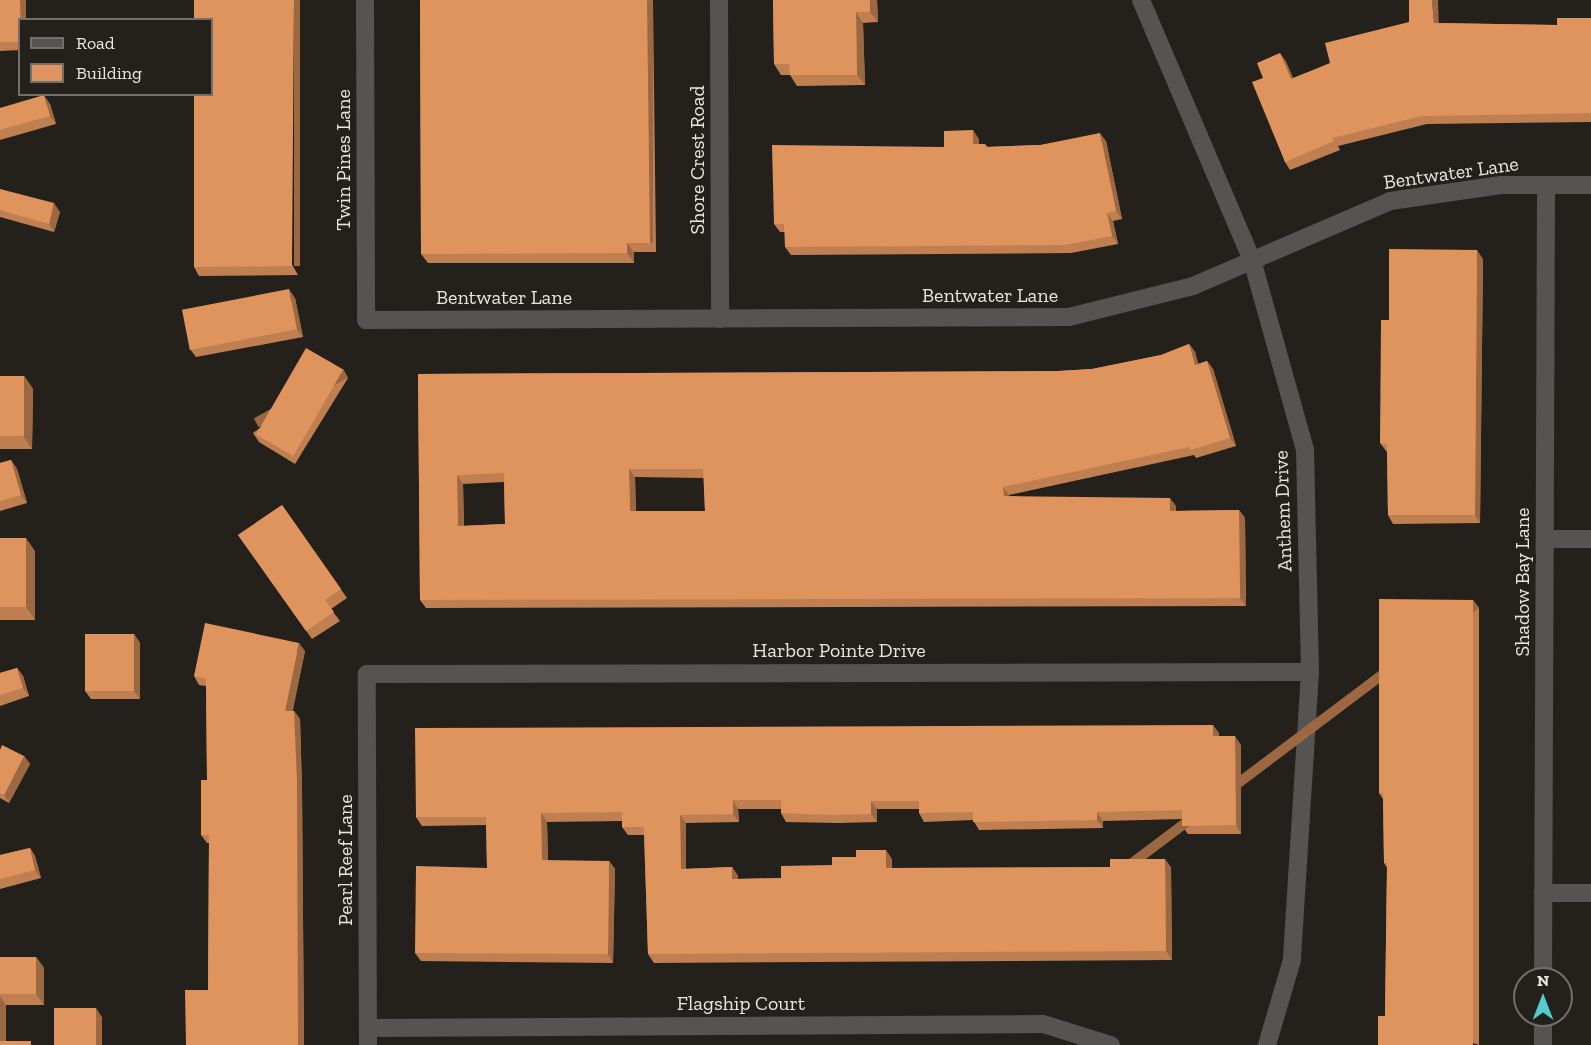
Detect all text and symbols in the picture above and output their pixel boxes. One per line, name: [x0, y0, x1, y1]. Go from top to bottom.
legend: [18, 18, 213, 96]
text: Road: [76, 32, 115, 54]
text: Building: [76, 62, 142, 84]
street label: Shore Crest Road: [685, 86, 709, 234]
street label: Twin Pines Lane: [331, 89, 355, 231]
street label: Bentwater Lane: [1382, 152, 1520, 194]
street label: Bentwater Lane: [922, 283, 1058, 307]
street label: Bentwater Lane: [436, 285, 572, 309]
street label: Anthem Drive: [1269, 450, 1297, 572]
street label: Shadow Bay Lane: [1510, 507, 1534, 657]
street label: Harbor Pointe Drive: [752, 638, 926, 662]
street label: Pearl Reef Lane: [333, 794, 357, 926]
north arrow: [1513, 967, 1573, 1027]
text: N: [1537, 971, 1549, 990]
street label: Flagship Court: [677, 991, 805, 1015]

